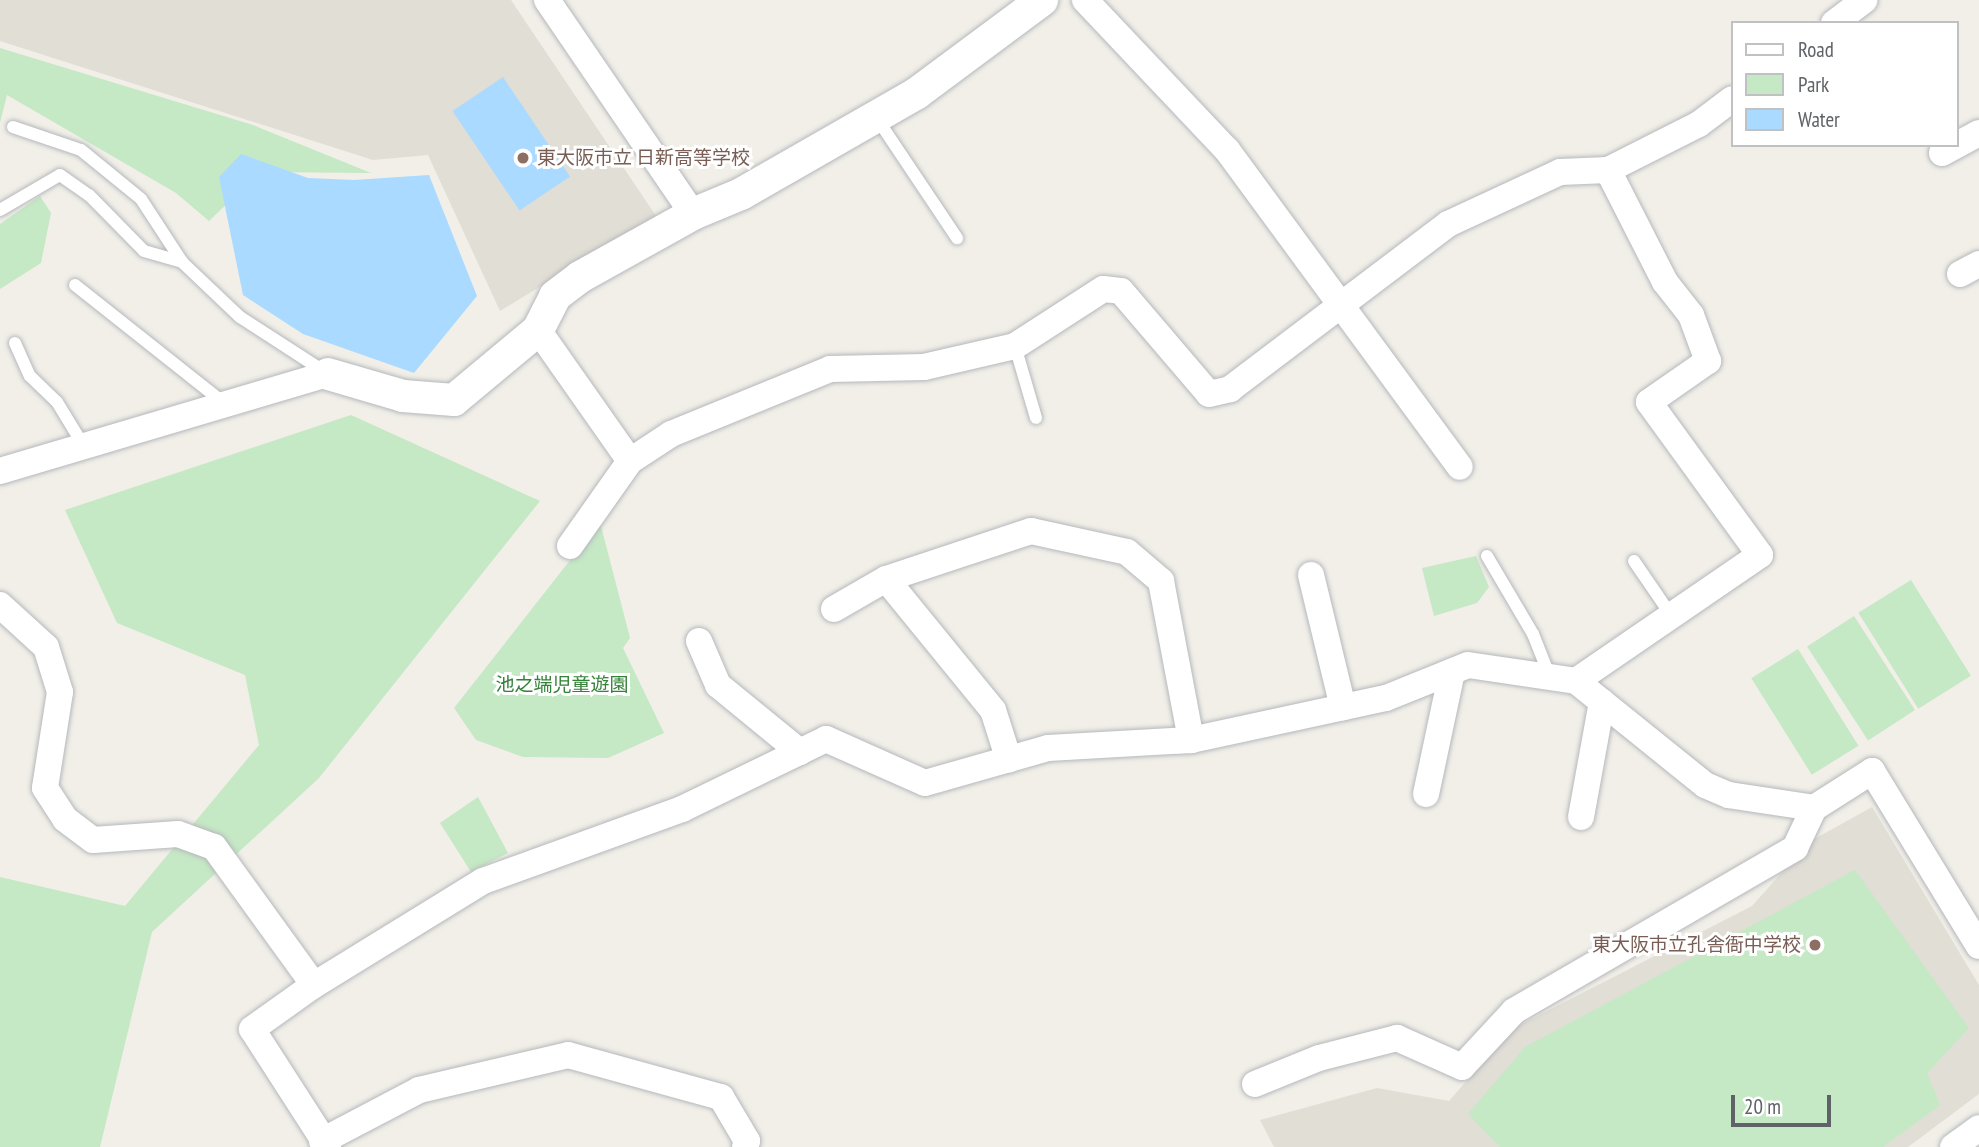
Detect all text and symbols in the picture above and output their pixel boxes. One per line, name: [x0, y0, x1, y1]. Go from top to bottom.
legend: [1730, 21, 1958, 147]
text: Road: [1798, 36, 1834, 63]
text: Park: [1798, 71, 1829, 98]
text: Water: [1798, 106, 1840, 133]
place label: 東大阪市立 日新高等学校: [537, 147, 750, 169]
marker: 東大阪市立 日新高等学校: [515, 150, 531, 166]
park label: 池之端児童遊園: [496, 674, 628, 696]
place label: 東大阪市立孔舎衙中学校: [1592, 934, 1801, 956]
marker: 東大阪市立孔舎衙中学校: [1807, 937, 1823, 953]
scale bar: [1734, 1080, 1834, 1124]
text: 20 m: [1744, 1093, 1781, 1120]

